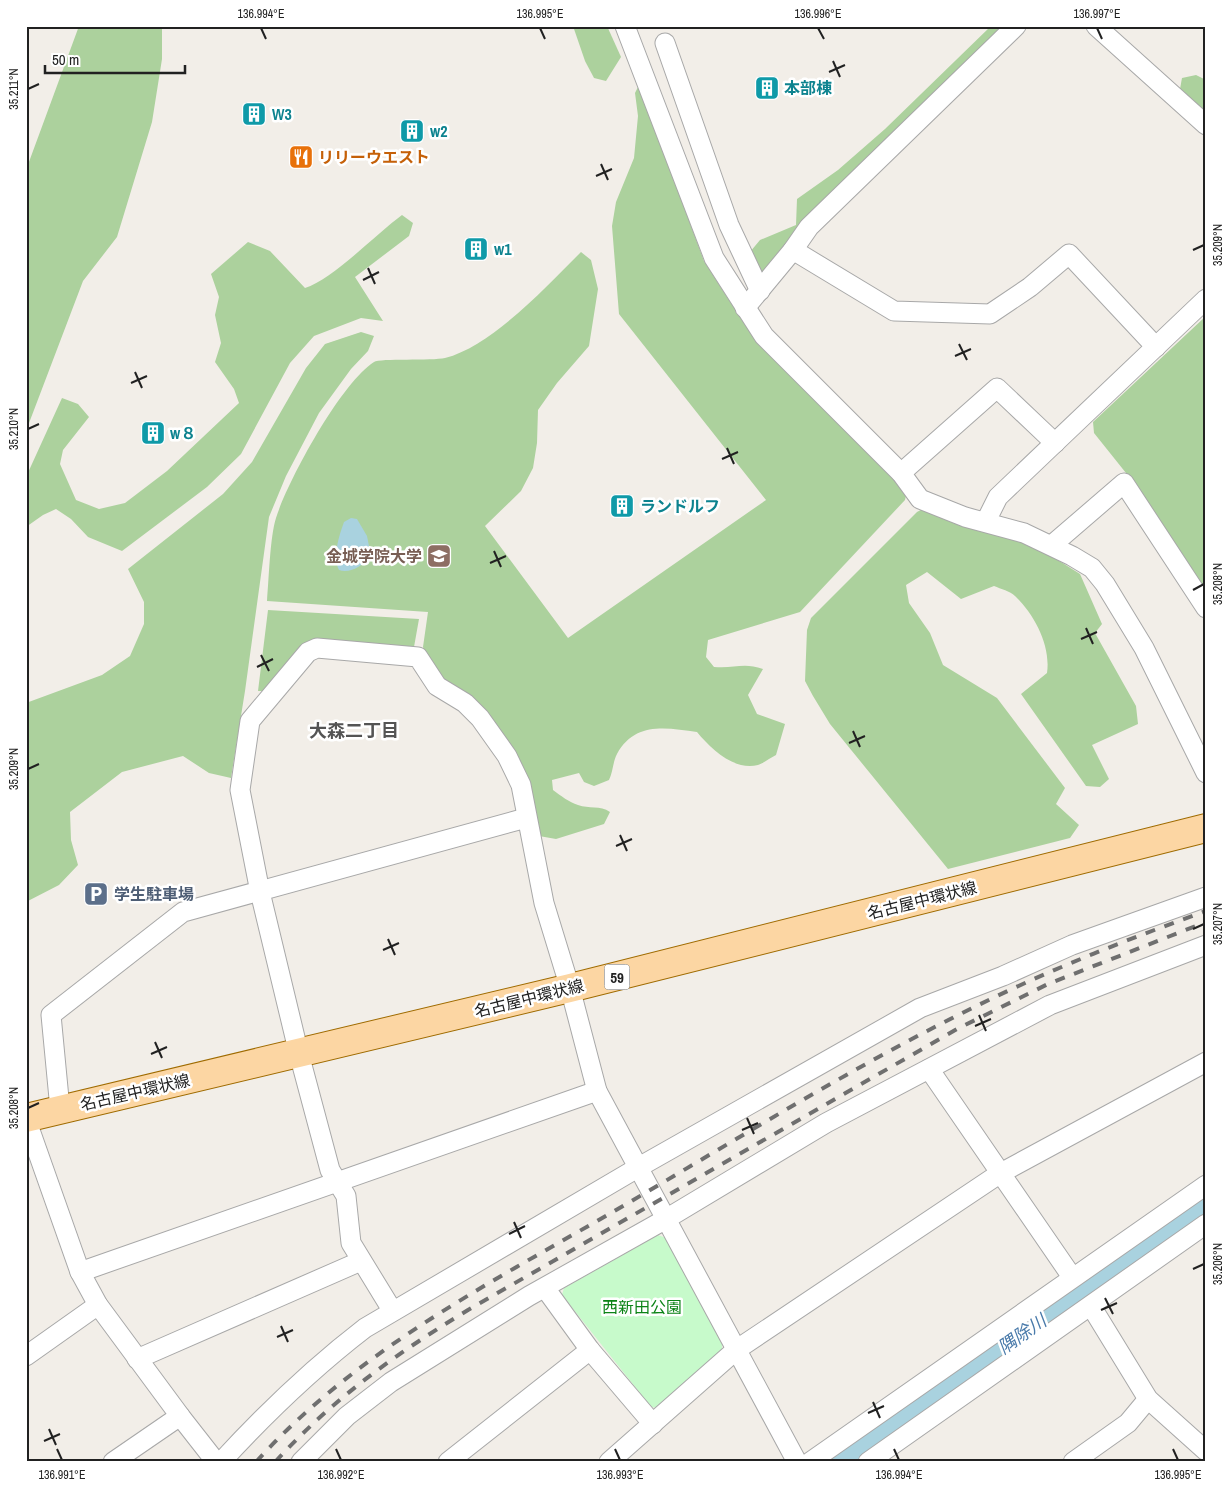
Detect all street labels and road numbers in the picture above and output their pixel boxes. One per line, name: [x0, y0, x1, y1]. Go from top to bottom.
street label: 名古屋中環状線: [865, 876, 979, 924]
road number: 59: [604, 964, 630, 990]
street label: 名古屋中環状線: [472, 974, 586, 1022]
street label: 名古屋中環状線: [78, 1069, 192, 1115]

